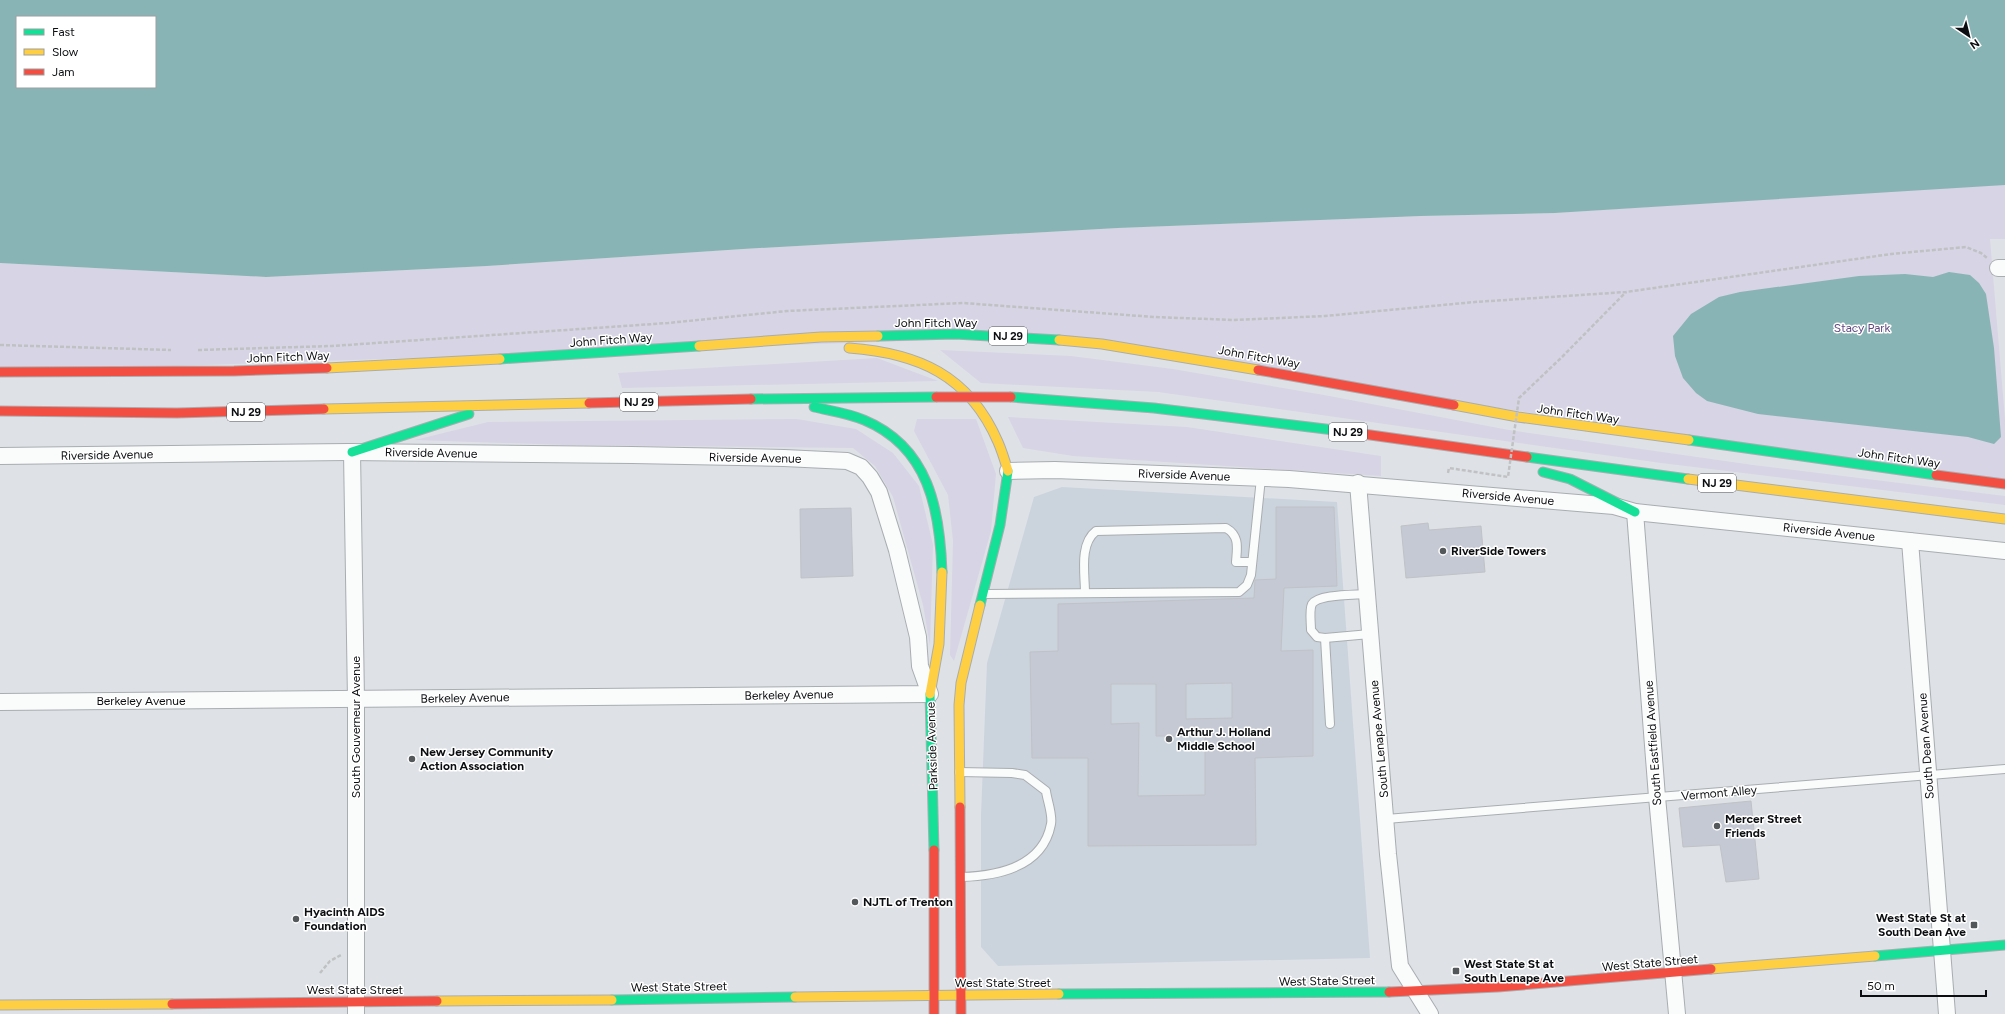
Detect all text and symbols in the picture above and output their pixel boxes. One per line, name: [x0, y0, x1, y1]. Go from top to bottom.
legend: [16, 16, 156, 88]
north arrow: [1949, 16, 1989, 56]
text: Fast: [52, 25, 75, 39]
text: N: [1967, 36, 1982, 52]
text: Slow: [52, 45, 79, 59]
text: Jam: [52, 65, 75, 79]
street label: John Fitch Way: [895, 316, 978, 330]
park label: Stacy Park: [1834, 321, 1890, 335]
road number: NJ 29: [989, 327, 1027, 345]
street label: John Fitch Way: [569, 330, 653, 350]
street label: John Fitch Way: [1217, 343, 1302, 371]
street label: John Fitch Way: [246, 349, 330, 365]
road number: NJ 29: [620, 393, 658, 411]
street label: John Fitch Way: [1536, 401, 1621, 427]
road number: NJ 29: [227, 403, 265, 421]
road number: NJ 29: [1329, 423, 1367, 441]
street label: Riverside Avenue: [385, 445, 478, 461]
street label: John Fitch Way: [1857, 445, 1942, 471]
street label: Riverside Avenue: [61, 447, 154, 463]
street label: Riverside Avenue: [709, 450, 802, 466]
street label: Riverside Avenue: [1138, 466, 1231, 484]
road number: NJ 29: [1698, 474, 1736, 492]
street label: Riverside Avenue: [1461, 486, 1555, 508]
street label: Riverside Avenue: [1782, 520, 1876, 544]
place label: RiverSide Towers: [1451, 544, 1547, 558]
marker: RiverSide Towers: [1438, 546, 1448, 556]
street label: South Gouverneur Avenue: [349, 655, 363, 798]
street label: South Lenape Avenue: [1367, 679, 1391, 798]
street label: South Eastfield Avenue: [1642, 679, 1664, 806]
street label: Berkeley Avenue: [744, 687, 834, 703]
street label: Berkeley Avenue: [420, 690, 510, 706]
street label: South Dean Avenue: [1915, 692, 1937, 800]
street label: Berkeley Avenue: [96, 694, 186, 708]
street label: Parkside Avenue: [923, 701, 941, 790]
place label: Arthur J. Holland Middle School: [1177, 725, 1271, 753]
marker: Arthur J. Holland Middle School: [1164, 734, 1174, 744]
place label: New Jersey Community Action Association: [420, 745, 553, 773]
marker: New Jersey Community Action Association: [407, 754, 417, 764]
street label: Vermont Alley: [1681, 783, 1758, 803]
place label: Mercer Street Friends: [1725, 812, 1802, 840]
marker: Mercer Street Friends: [1712, 821, 1722, 831]
place label: NJTL of Trenton: [863, 895, 953, 909]
marker: NJTL of Trenton: [850, 897, 860, 907]
place label: Hyacinth AIDS Foundation: [304, 905, 385, 933]
place label: West State St at South Dean Ave: [1876, 911, 1966, 939]
marker: Hyacinth AIDS Foundation: [291, 914, 301, 924]
marker: West State St at South Dean Ave: [1969, 920, 1979, 930]
street label: West State Street: [1601, 952, 1699, 974]
place label: West State St at South Lenape Ave: [1464, 957, 1564, 985]
marker: West State St at South Lenape Ave: [1451, 966, 1461, 976]
scale bar: [1861, 972, 1986, 998]
street label: West State Street: [1279, 973, 1376, 989]
street label: West State Street: [955, 976, 1052, 990]
street label: West State Street: [631, 979, 728, 995]
text: 50 m: [1867, 979, 1895, 993]
street label: West State Street: [307, 983, 404, 997]

